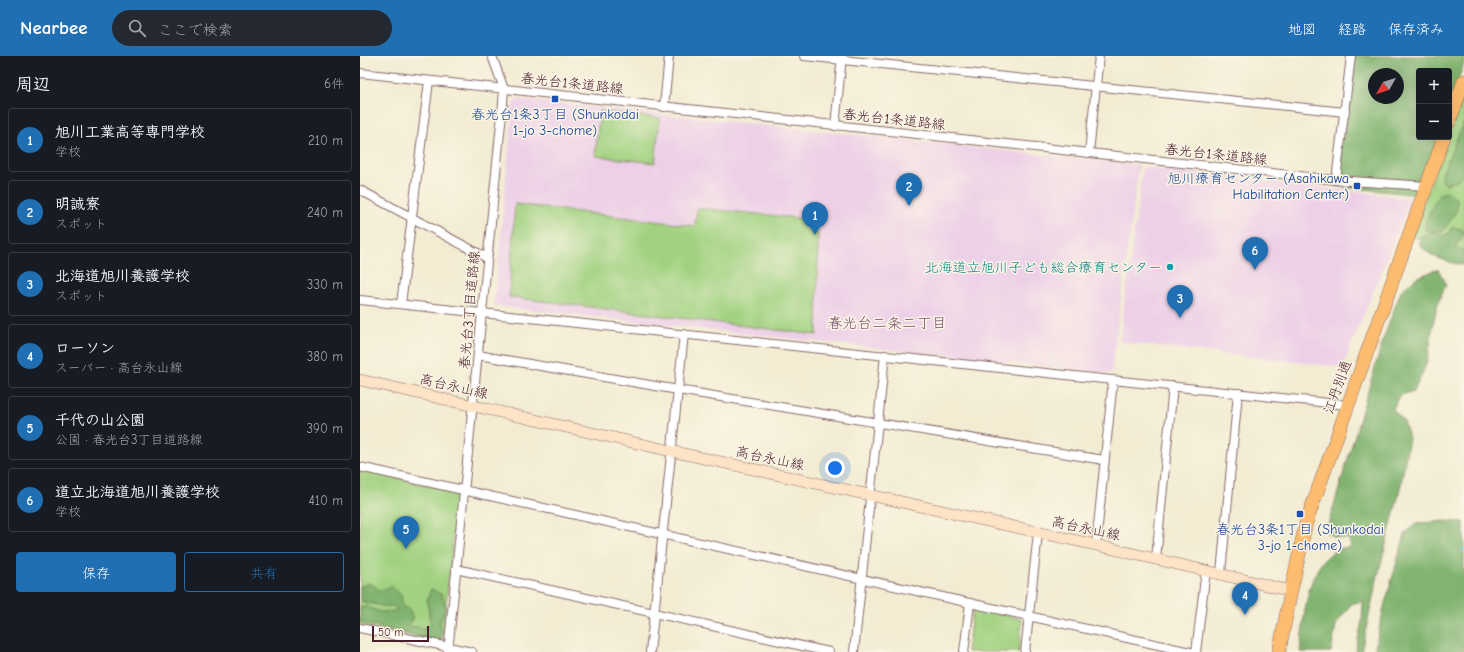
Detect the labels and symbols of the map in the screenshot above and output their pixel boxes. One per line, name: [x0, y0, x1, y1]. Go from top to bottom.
north arrow: [1368, 68, 1404, 104]
street label: 春光台1条道路線: [520, 70, 624, 97]
marker: 春光台1条3丁目 (Shunkodai 1-jo 3-chome): [550, 94, 560, 104]
place label: 春光台1条3丁目 (Shunkodai 1-jo 3-chome): [471, 106, 639, 139]
street label: 春光台1条道路線: [842, 106, 946, 133]
street label: 春光台1条道路線: [1164, 141, 1268, 168]
place label: 旭川療育センター (Asahikawa Habilitation Center): [1167, 170, 1349, 203]
pin: 2: [896, 173, 922, 206]
marker: 旭川療育センター (Asahikawa Habilitation Center): [1352, 181, 1362, 191]
pin: 1: [802, 202, 828, 235]
pin: 6: [1242, 237, 1268, 270]
street label: 春光台3丁目道路線: [456, 250, 483, 370]
place label: 北海道立旭川子ども総合療育センター: [925, 259, 1162, 276]
marker: 北海道立旭川子ども総合療育センター: [1165, 262, 1175, 272]
pin: 3: [1167, 285, 1193, 318]
district label: 春光台二条二丁目: [827, 314, 947, 332]
street label: 江丹別通: [1320, 358, 1355, 416]
street label: 高台永山線: [418, 370, 490, 403]
street label: 高台永山線: [734, 443, 806, 474]
your location: [825, 458, 845, 478]
marker: 春光台3条1丁目 (Shunkodai 3-jo 1-chome): [1295, 509, 1305, 519]
street label: 高台永山線: [1050, 513, 1122, 544]
pin: 5: [393, 516, 419, 549]
place label: 春光台3条1丁目 (Shunkodai 3-jo 1-chome): [1216, 521, 1384, 554]
pin: 4: [1232, 582, 1258, 615]
scale bar: [372, 624, 429, 643]

